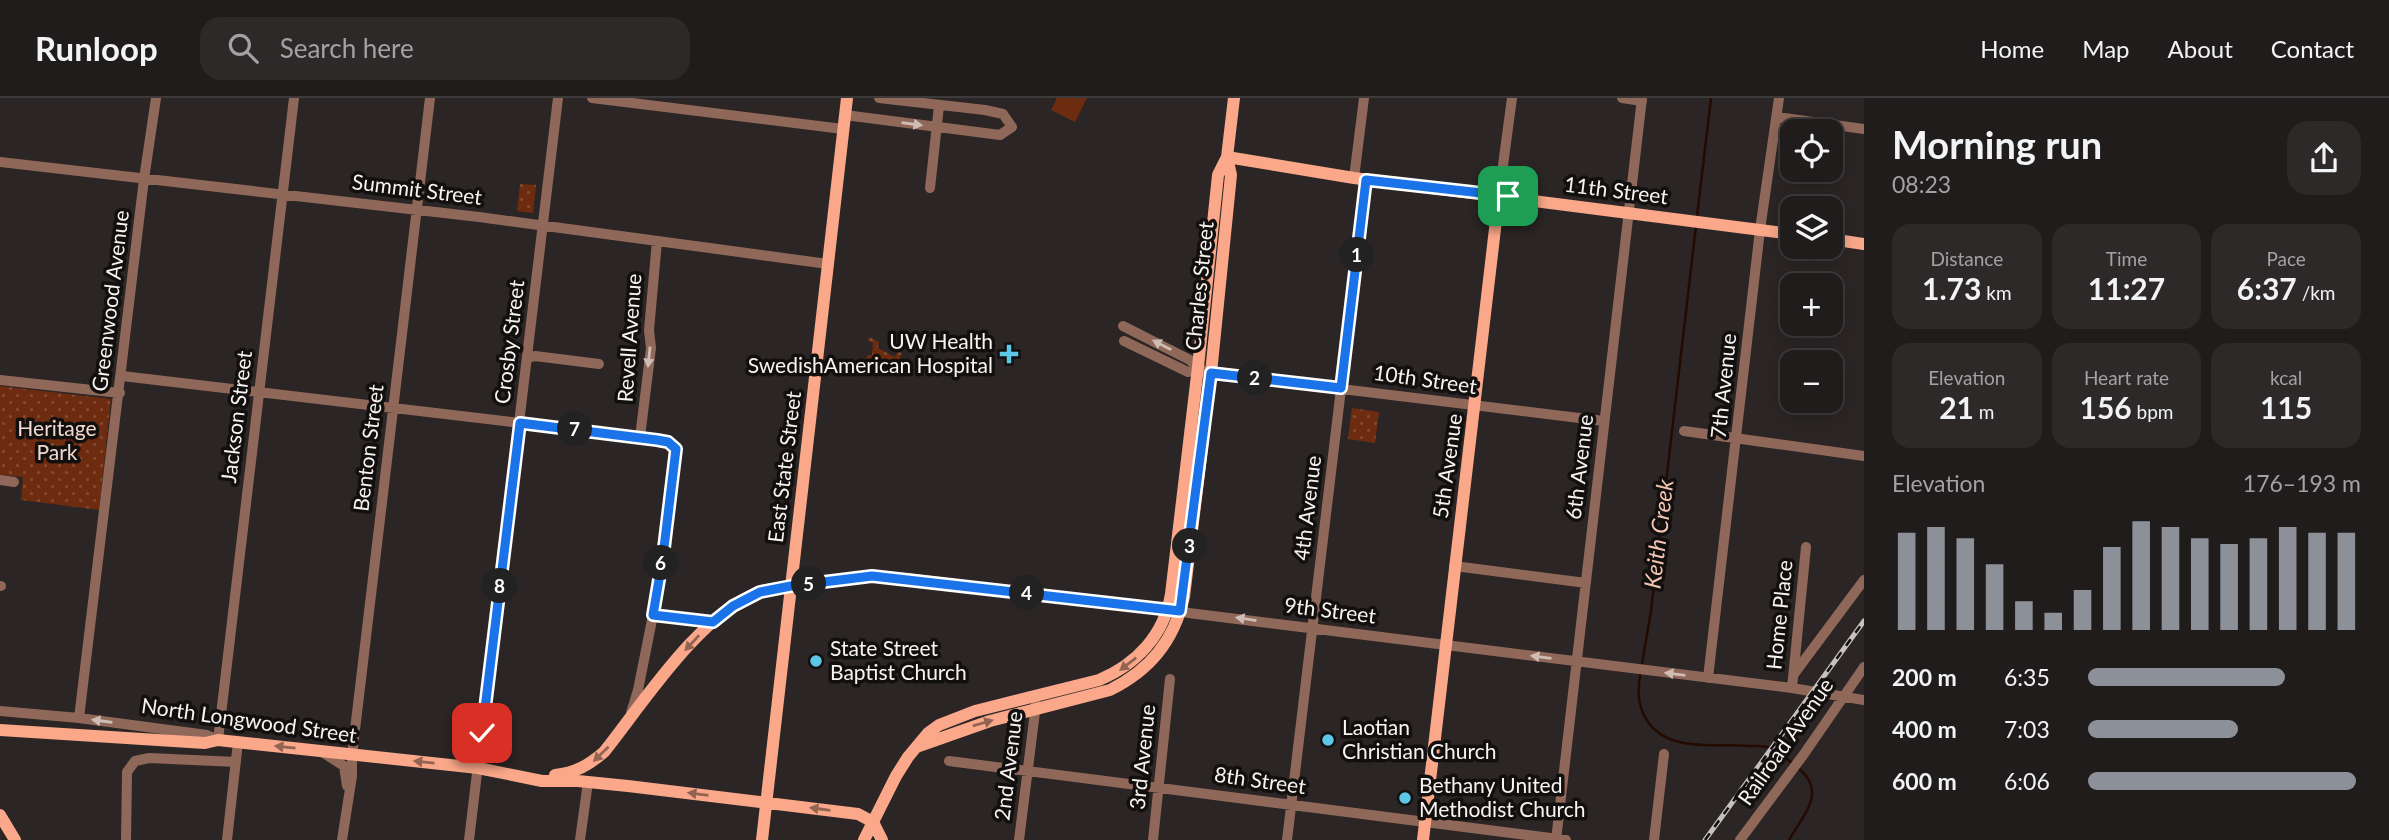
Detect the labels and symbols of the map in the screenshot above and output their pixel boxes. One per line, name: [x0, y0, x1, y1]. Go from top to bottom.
one-way arrow: [901, 119, 923, 130]
pin: [1478, 166, 1538, 226]
street label: Summit Street: [351, 168, 484, 209]
street label: 11th Street: [1563, 171, 1670, 208]
street label: Greenwood Avenue: [86, 209, 133, 393]
street label: Charles Street: [1179, 220, 1218, 352]
pin: 1: [1340, 238, 1374, 272]
street label: Revell Avenue: [612, 273, 645, 403]
street label: Crosby Street: [489, 278, 529, 405]
place label: UW Health SwedishAmerican Hospital: [748, 328, 993, 377]
street label: 7th Avenue: [1705, 332, 1740, 440]
one-way arrow: [1152, 340, 1172, 351]
marker: UW Health SwedishAmerican Hospital: [999, 344, 1019, 364]
one-way arrow: [644, 346, 655, 368]
street label: Jackson Street: [215, 349, 256, 484]
street label: 10th Street: [1372, 359, 1479, 398]
pin: 2: [1238, 360, 1272, 396]
street label: Benton Street: [347, 382, 388, 513]
street label: East State Street: [762, 389, 805, 544]
pin: 7: [558, 412, 592, 446]
street label: 5th Avenue: [1427, 412, 1466, 520]
street label: 6th Avenue: [1560, 413, 1597, 521]
park label: Heritage Park: [17, 415, 97, 464]
street label: 4th Avenue: [1288, 454, 1325, 562]
water label: Keith Creek: [1637, 477, 1679, 590]
pin: 3: [1172, 528, 1208, 564]
pin: 6: [644, 546, 678, 580]
street label: Home Place: [1760, 559, 1797, 671]
pin: 5: [792, 566, 826, 602]
pin: 8: [482, 568, 518, 603]
pin: 4: [1010, 575, 1044, 610]
street label: 9th Street: [1283, 591, 1378, 628]
one-way arrow: [1235, 613, 1257, 624]
one-way arrow: [684, 634, 700, 652]
place label: State Street Baptist Church: [830, 635, 967, 684]
one-way arrow: [1530, 652, 1552, 663]
marker: State Street Baptist Church: [808, 653, 824, 669]
one-way arrow: [1120, 656, 1138, 671]
one-way arrow: [1664, 668, 1686, 679]
street label: Railroad Avenue: [1732, 673, 1838, 809]
street label: North Longwood Street: [140, 692, 359, 747]
pin: [452, 703, 512, 763]
street label: 3rd Avenue: [1124, 703, 1159, 811]
street label: 2nd Avenue: [988, 710, 1027, 822]
place label: Laotian Christian Church: [1342, 714, 1496, 763]
one-way arrow: [91, 716, 113, 727]
one-way arrow: [972, 718, 993, 728]
marker: Laotian Christian Church: [1320, 732, 1336, 748]
one-way arrow: [274, 741, 296, 752]
one-way arrow: [592, 745, 609, 762]
one-way arrow: [413, 757, 435, 768]
street label: 8th Street: [1213, 761, 1308, 798]
place label: Bethany United Methodist Church: [1419, 772, 1586, 821]
one-way arrow: [687, 789, 709, 800]
marker: Bethany United Methodist Church: [1397, 790, 1413, 806]
one-way arrow: [809, 804, 831, 815]

